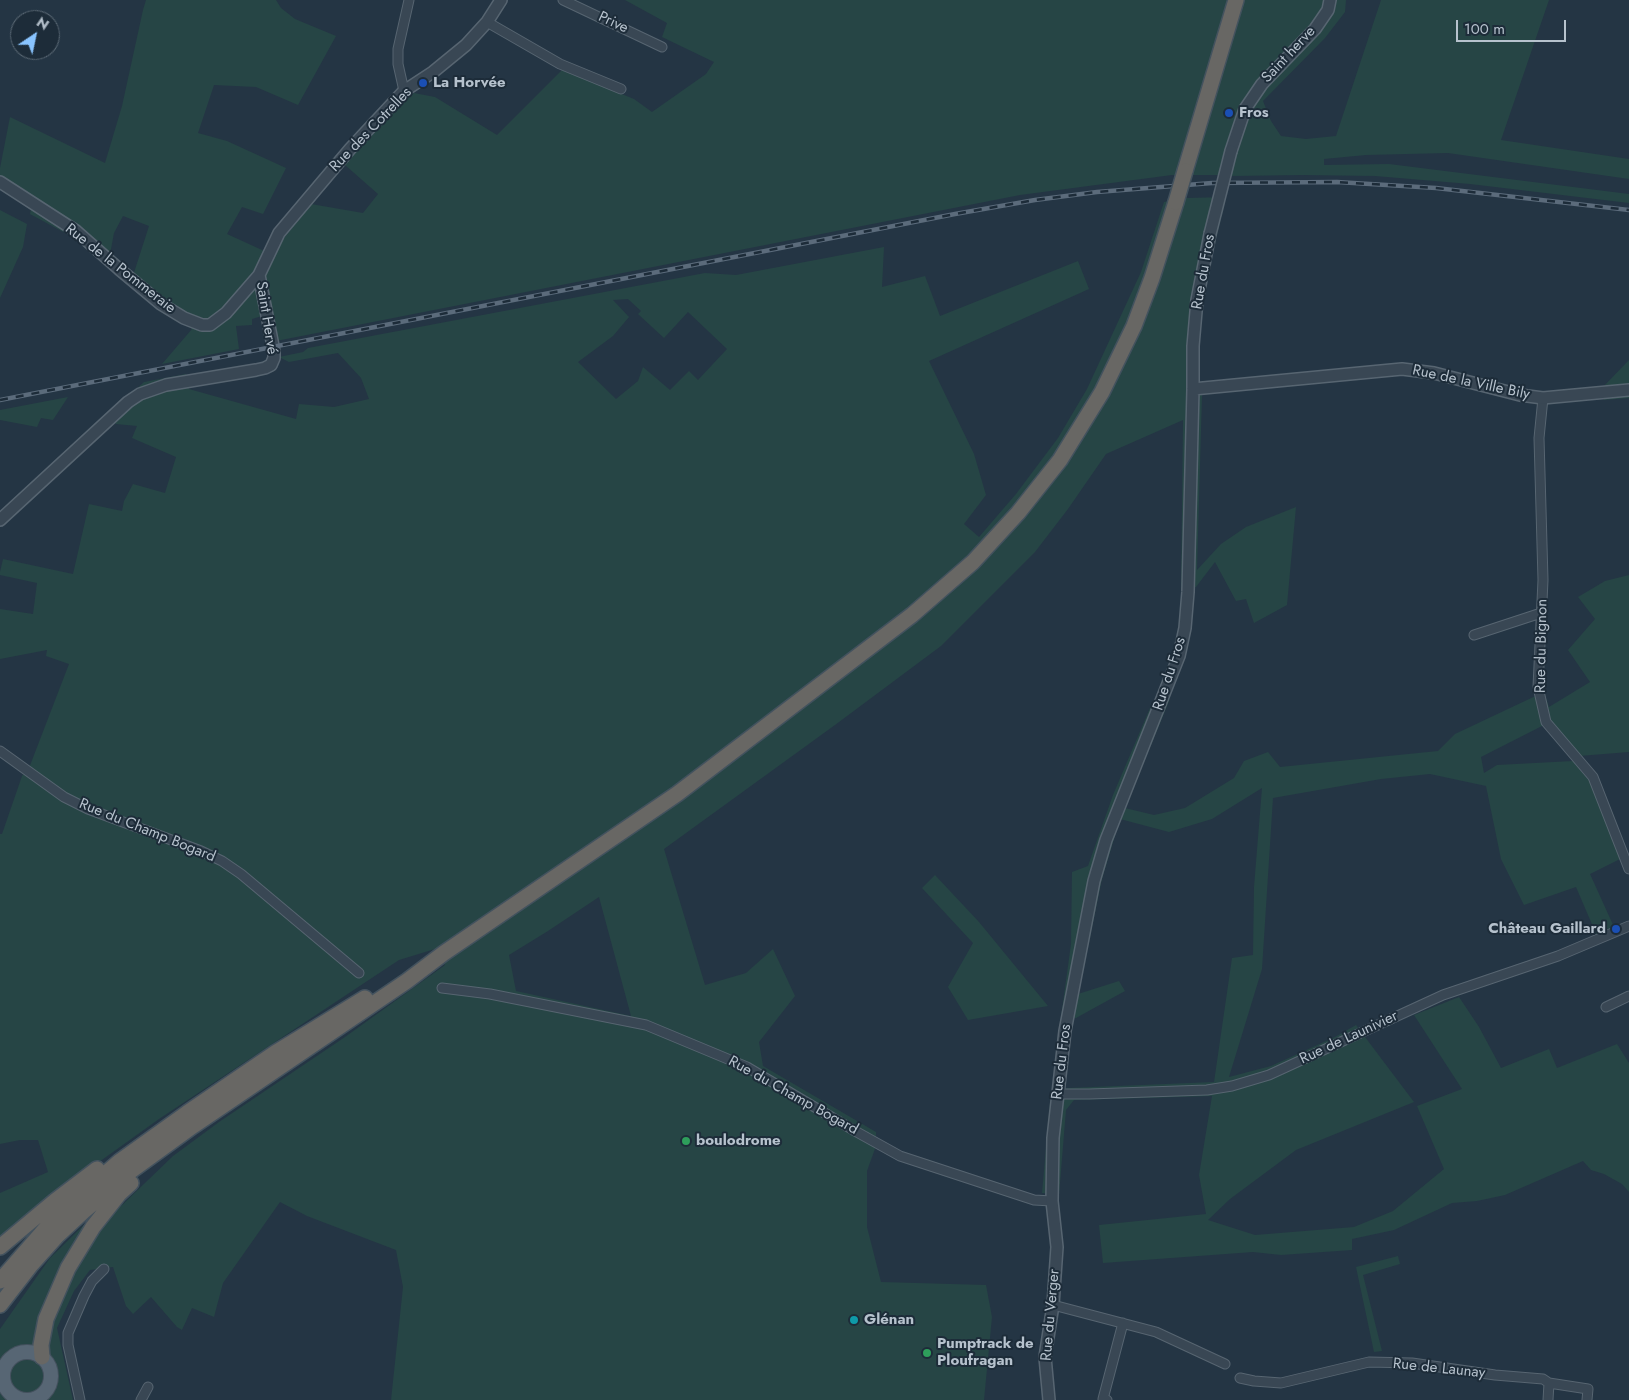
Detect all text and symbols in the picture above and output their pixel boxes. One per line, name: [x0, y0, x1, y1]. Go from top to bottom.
street label: Prive: [595, 8, 631, 38]
north arrow: [10, 10, 60, 60]
scale bar: [1459, 10, 1569, 42]
text: N: [33, 12, 53, 35]
text: 100 m: [1464, 18, 1505, 40]
street label: Saint herve: [1258, 23, 1320, 87]
place label: La Horvée: [433, 74, 506, 92]
marker: La Horvée: [417, 77, 429, 89]
street label: Rue des Cotrelles: [326, 84, 416, 176]
place label: Fros: [1239, 104, 1269, 122]
marker: Fros: [1223, 107, 1235, 119]
street label: Rue de la Pommeraie: [61, 220, 179, 318]
street label: Rue du Fros: [1189, 233, 1219, 311]
street label: Saint Hervé: [251, 280, 281, 356]
street label: Rue de la Ville Bily: [1411, 362, 1531, 404]
street label: Rue du Bignon: [1532, 599, 1552, 693]
street label: Rue du Fros: [1150, 635, 1190, 713]
street label: Rue du Champ Bogard: [76, 795, 218, 867]
place label: Château Gaillard: [1488, 920, 1606, 938]
marker: Château Gaillard: [1610, 923, 1622, 935]
street label: Rue de Launivier: [1297, 1007, 1401, 1069]
street label: Rue du Fros: [1048, 1023, 1076, 1101]
street label: Rue du Champ Bogard: [725, 1053, 861, 1139]
place label: boulodrome: [696, 1132, 781, 1150]
marker: boulodrome: [680, 1135, 692, 1147]
street label: Rue du Verger: [1038, 1268, 1064, 1362]
place label: Glénan: [864, 1311, 914, 1329]
marker: Glénan: [848, 1314, 860, 1326]
place label: Pumptrack de Ploufragan: [937, 1335, 1034, 1370]
marker: Pumptrack de Ploufragan: [921, 1347, 933, 1359]
street label: Rue de Launay: [1392, 1355, 1486, 1383]

